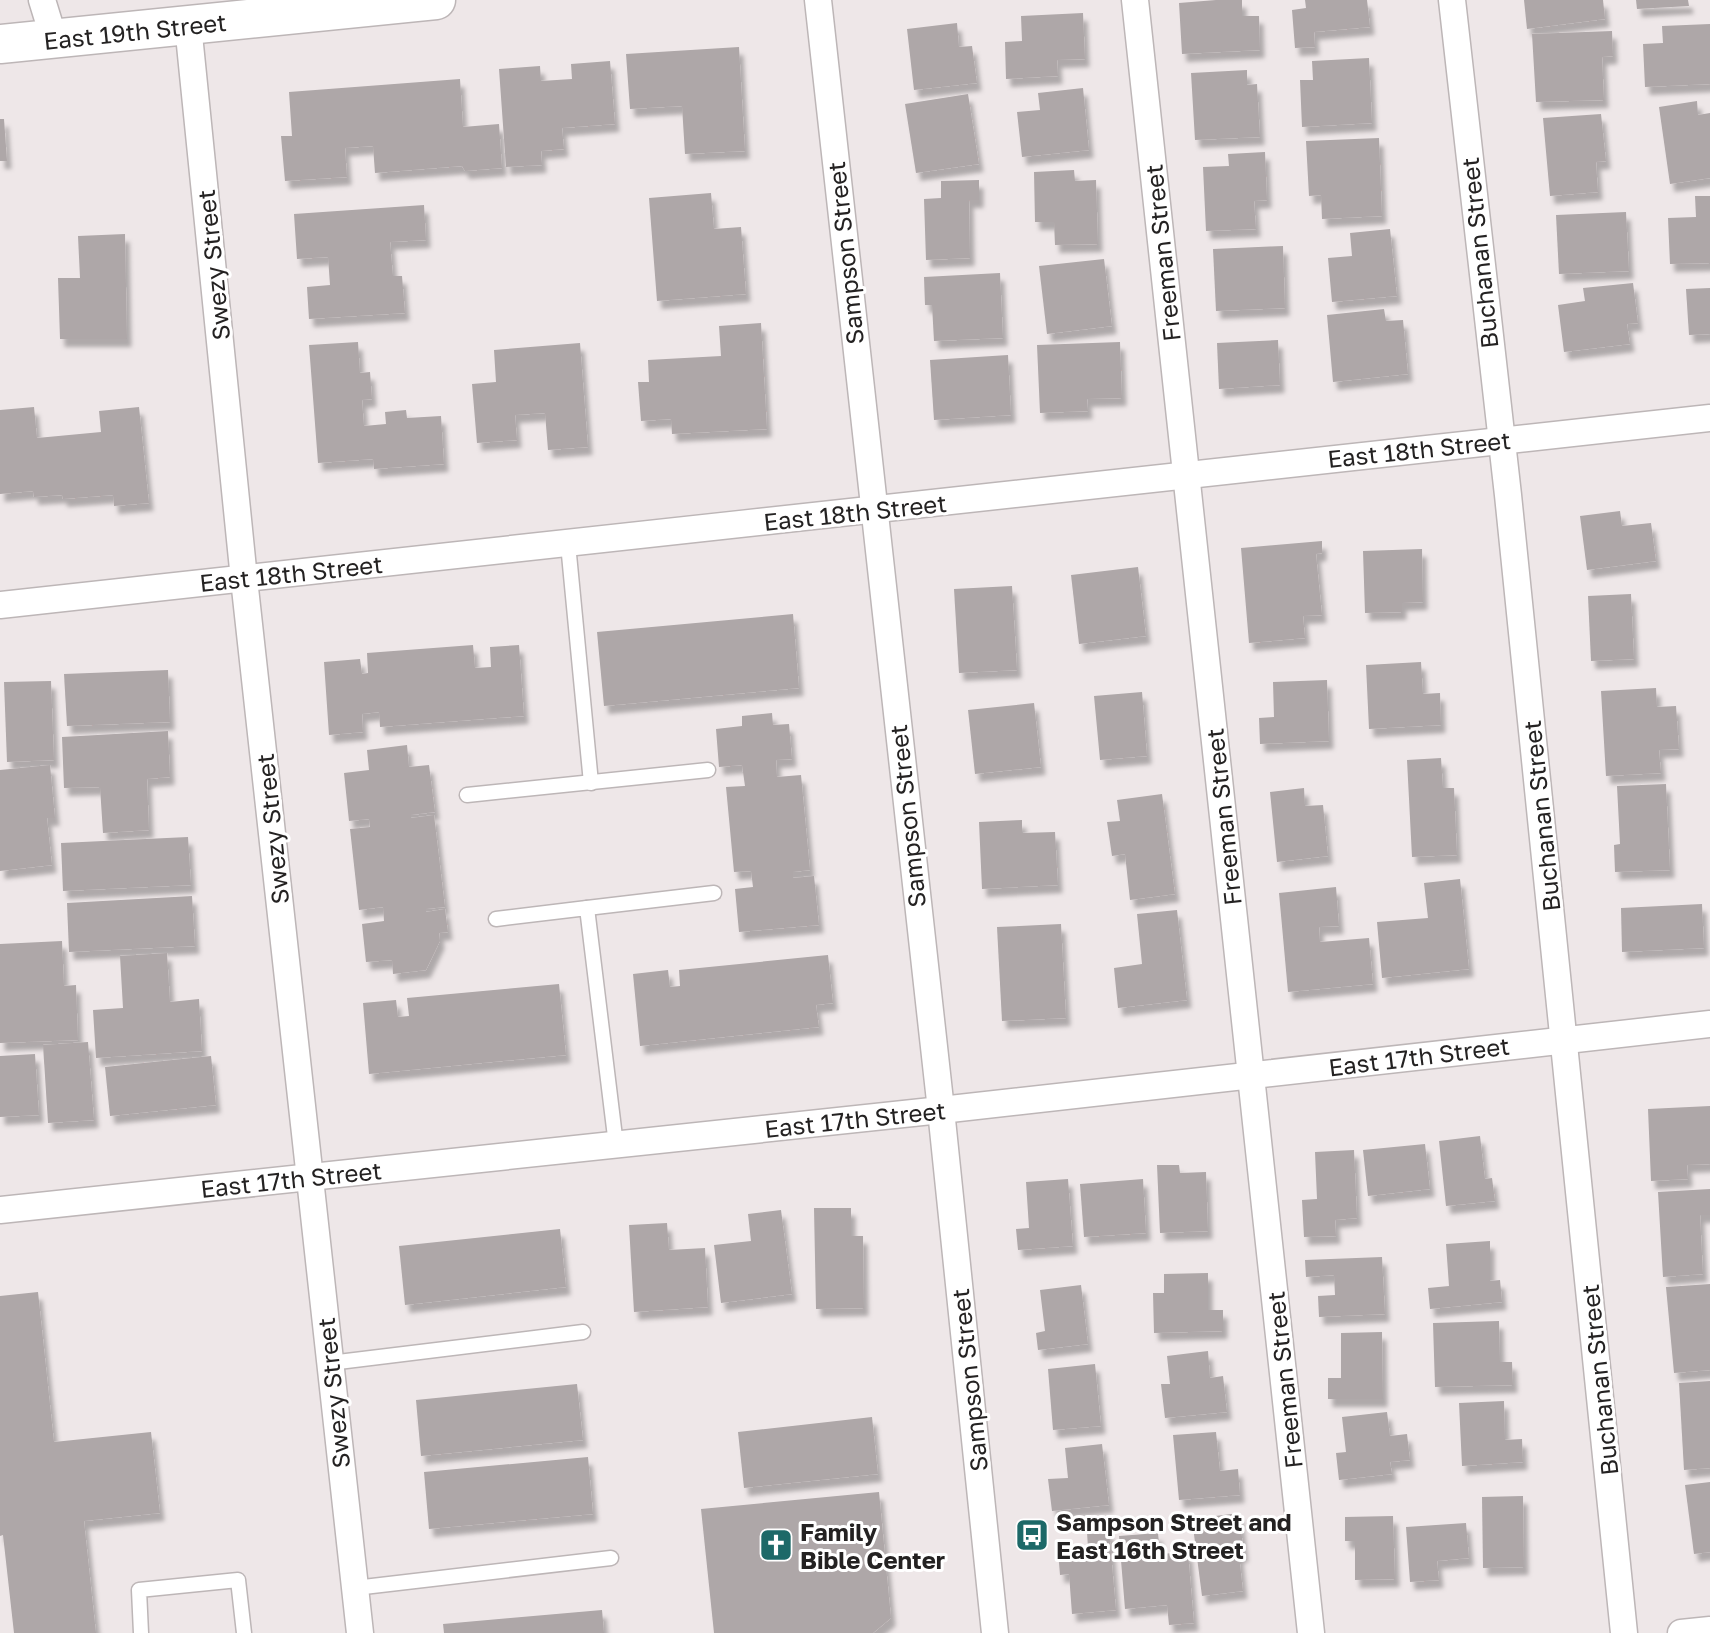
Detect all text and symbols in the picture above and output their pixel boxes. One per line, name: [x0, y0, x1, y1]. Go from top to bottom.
street label: East 19th Street: [42, 7, 228, 55]
street label: Buchanan Street: [1455, 156, 1503, 350]
street label: Sampson Street: [821, 160, 869, 346]
street label: Freeman Street: [1138, 163, 1186, 343]
street label: Swezy Street: [191, 188, 235, 342]
street label: East 18th Street: [1326, 425, 1512, 473]
street label: East 18th Street: [762, 488, 948, 536]
street label: East 18th Street: [198, 549, 384, 597]
street label: Buchanan Street: [1517, 719, 1565, 913]
street label: Sampson Street: [883, 723, 931, 909]
street label: Freeman Street: [1199, 727, 1247, 907]
street label: Swezy Street: [250, 752, 294, 906]
street label: East 17th Street: [1327, 1031, 1511, 1081]
street label: East 17th Street: [763, 1095, 947, 1143]
street label: East 17th Street: [199, 1155, 383, 1203]
street label: Buchanan Street: [1575, 1283, 1623, 1477]
street label: Sampson Street: [945, 1287, 993, 1473]
street label: Freeman Street: [1260, 1290, 1308, 1470]
street label: Swezy Street: [311, 1316, 355, 1470]
place label: Sampson Street and East 16th Street: [1056, 1507, 1292, 1564]
bus stop icon: Sampson Street and East 16th Street: [1013, 1516, 1051, 1554]
place label: Family Bible Center: [800, 1517, 945, 1574]
church icon: Family Bible Center: [757, 1526, 795, 1564]

